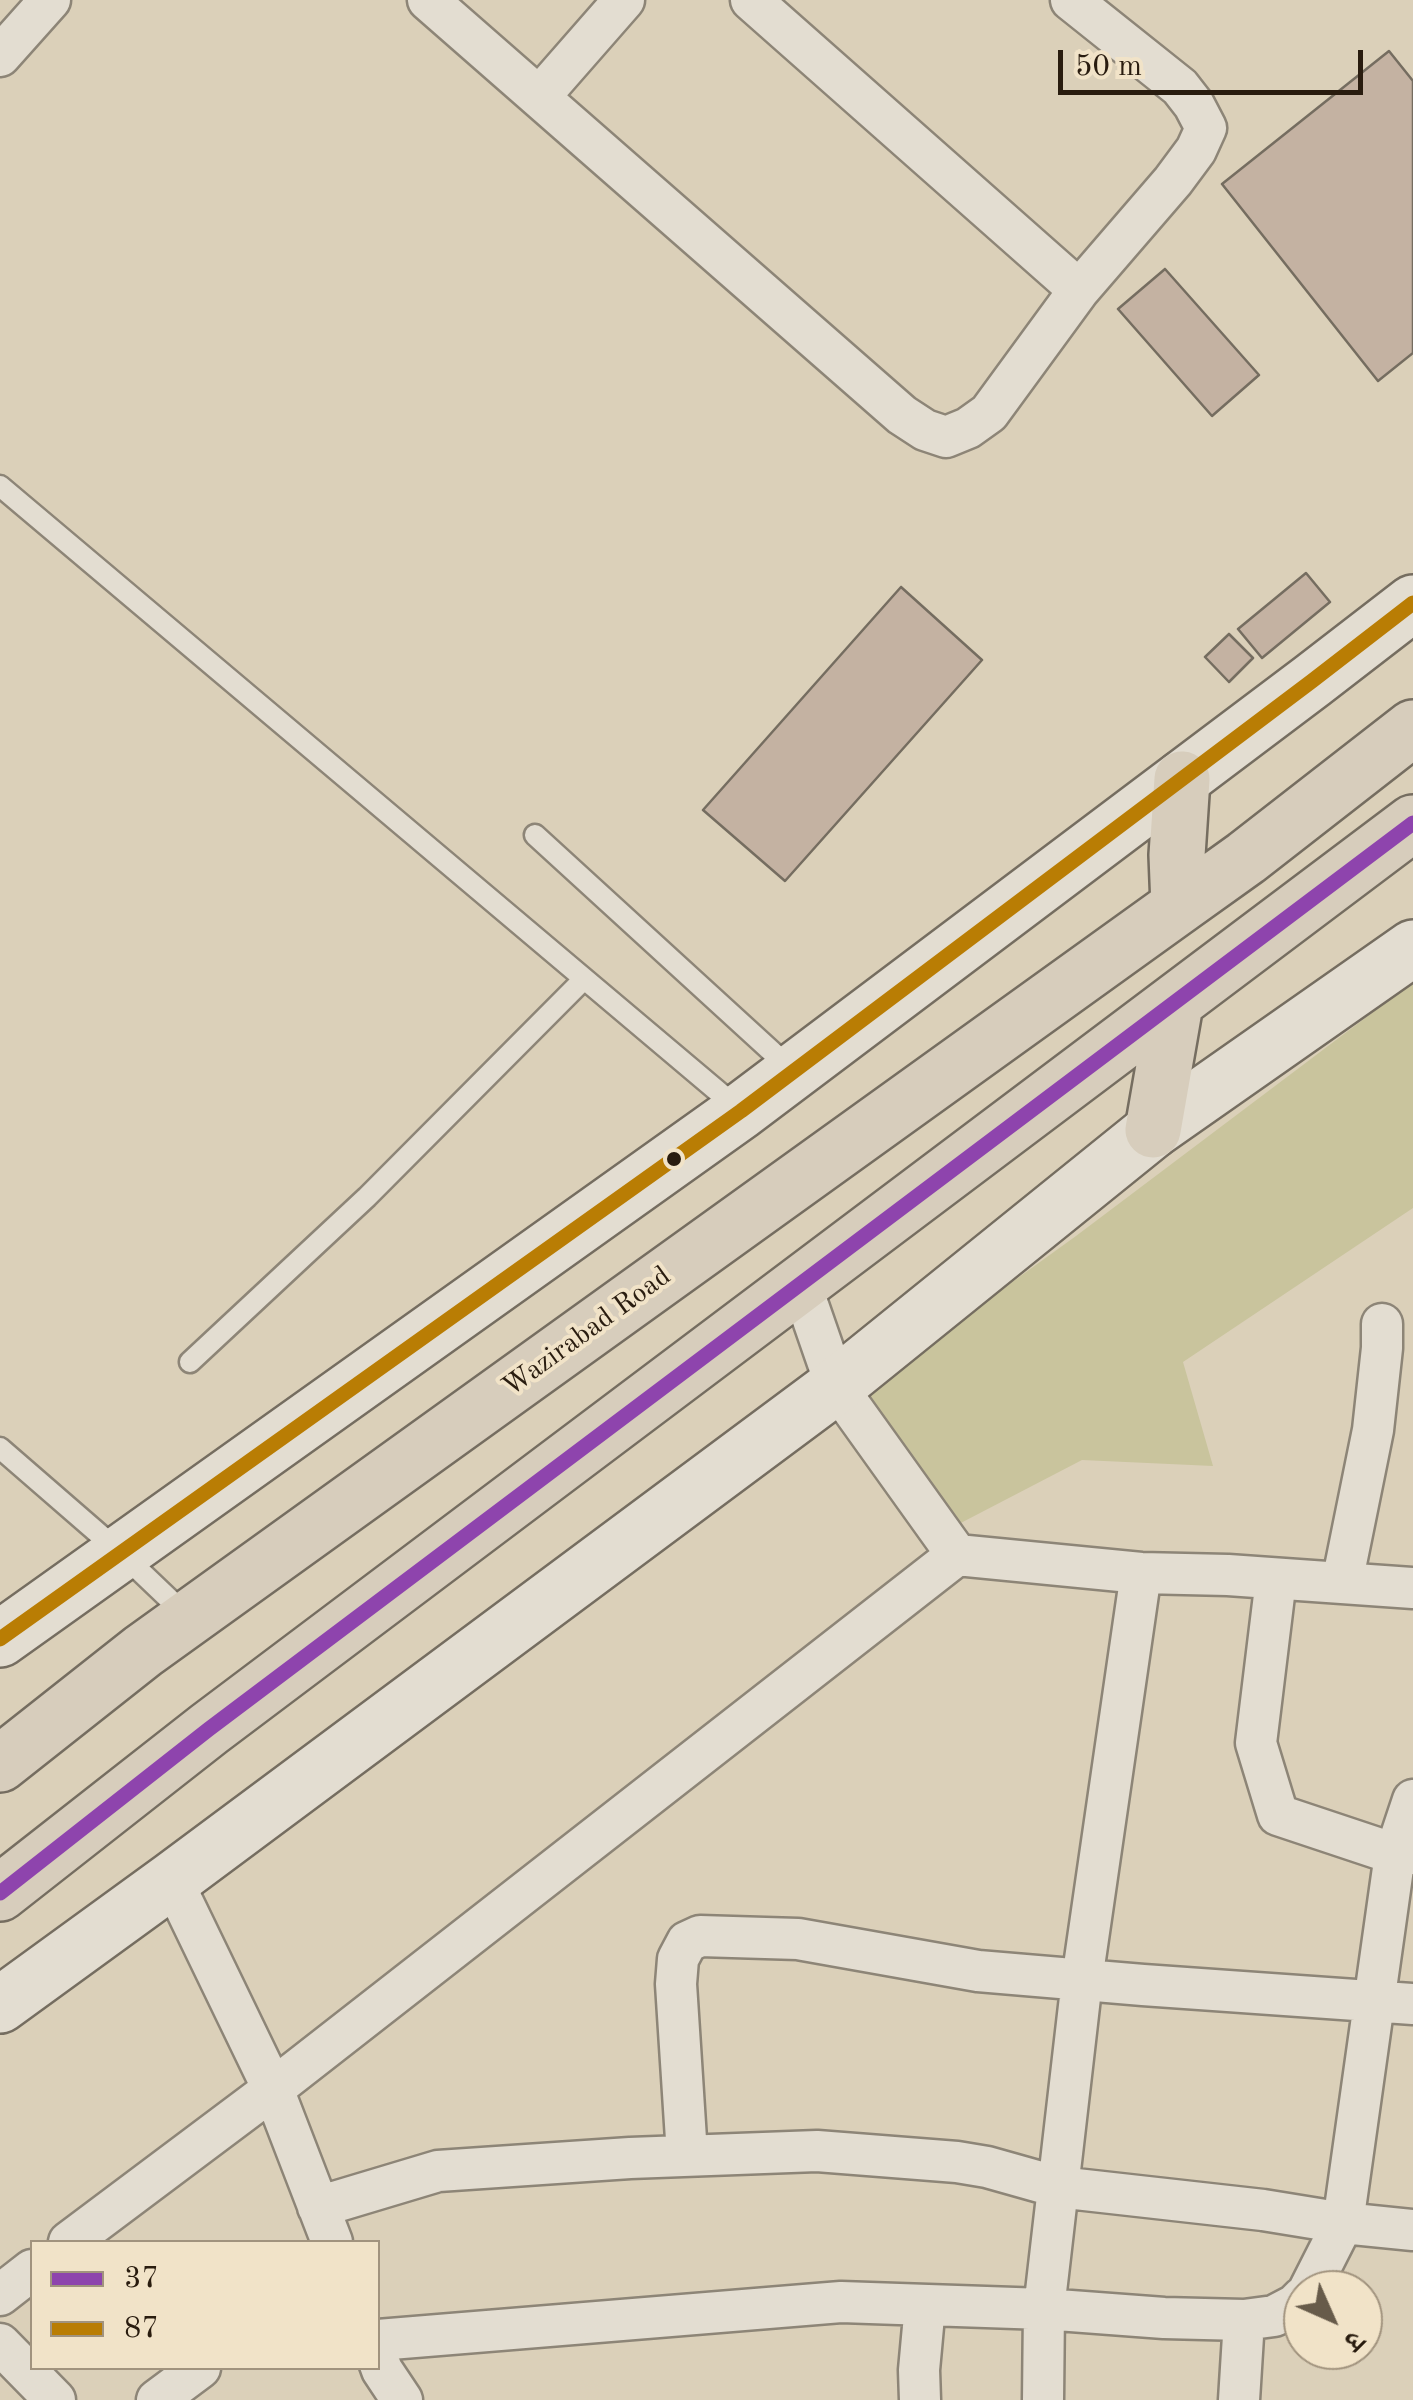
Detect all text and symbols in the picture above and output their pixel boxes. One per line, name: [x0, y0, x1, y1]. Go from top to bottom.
scale bar: [1063, 30, 1368, 92]
text: 50 m: [1075, 52, 1142, 82]
unlabelled marker: [664, 1149, 684, 1169]
street label: Wazirabad Road: [496, 1260, 678, 1404]
legend: [30, 2240, 380, 2370]
text: 37: [124, 2264, 159, 2294]
north arrow: [1283, 2270, 1383, 2370]
text: 87: [124, 2314, 159, 2344]
text: उ: [1338, 2325, 1368, 2355]

